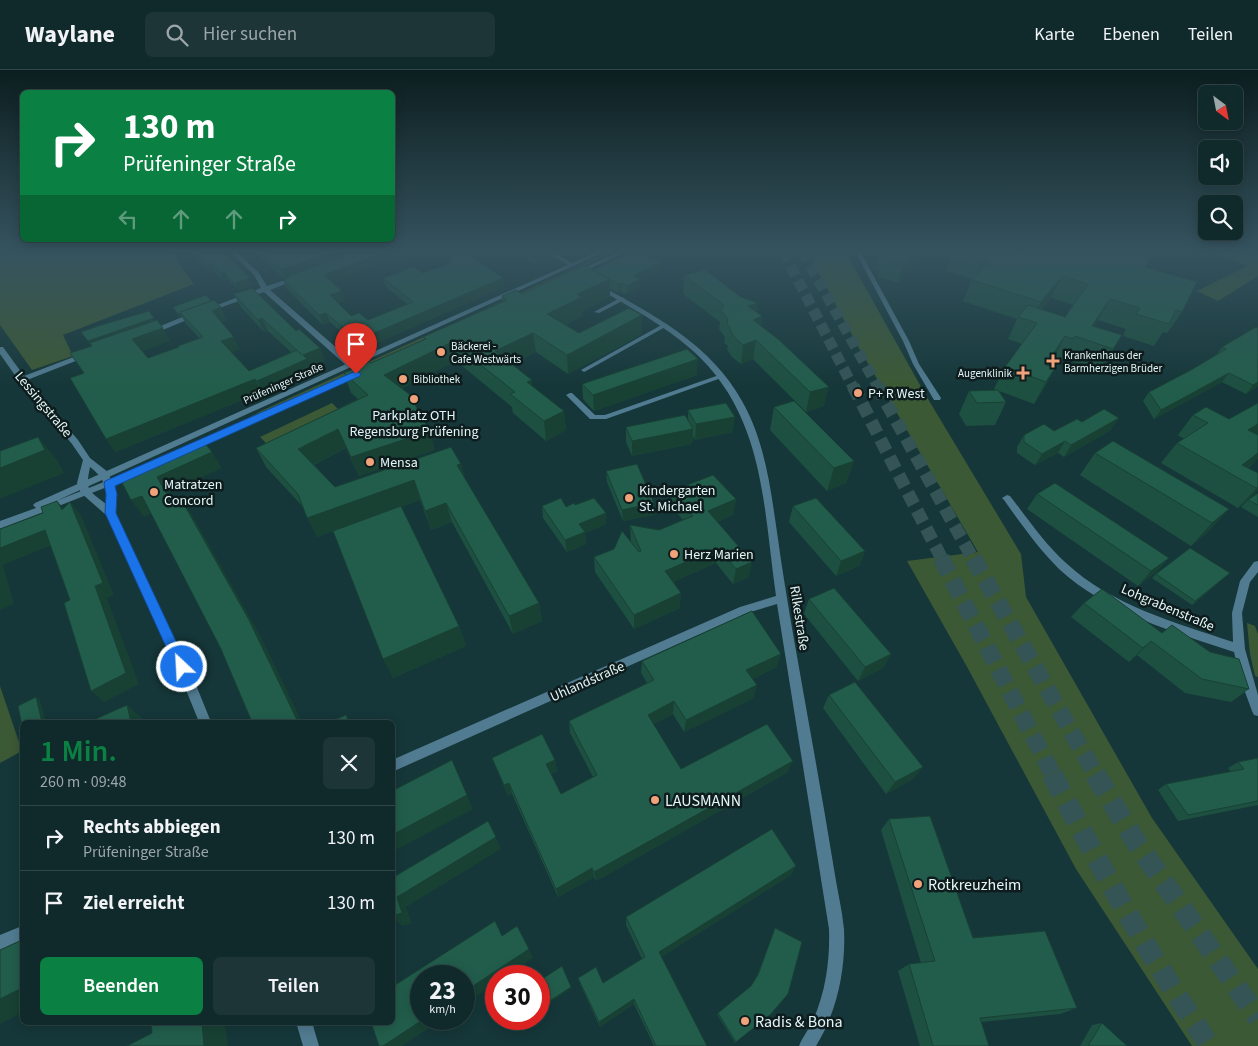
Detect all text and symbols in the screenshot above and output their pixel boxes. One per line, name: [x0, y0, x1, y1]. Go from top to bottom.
search box: [145, 12, 495, 57]
text: Waylane: [25, 17, 115, 52]
icon: search: [163, 21, 191, 49]
text: Hier suchen: [203, 21, 297, 48]
text: Karte: [1034, 22, 1075, 47]
text: Ebenen: [1103, 22, 1160, 47]
text: Teilen: [1188, 22, 1233, 47]
north arrow: [1198, 85, 1242, 130]
map controls: [1198, 85, 1243, 240]
text: 130 m: [123, 102, 215, 152]
icon: right: [40, 110, 105, 175]
button: sound: [1198, 140, 1243, 185]
text: Prüfeninger Straße: [123, 148, 296, 180]
button: search: [1198, 195, 1243, 240]
icon: left: [114, 205, 142, 233]
icon: ahead: [167, 205, 195, 233]
icon: ahead: [220, 205, 248, 233]
icon: right: [273, 205, 301, 233]
pin: [335, 323, 377, 374]
icon: arrive: [342, 330, 370, 358]
place label: Bäckerei - Cafe Westwärts: [451, 339, 522, 367]
marker: Bäckerei - Cafe Westwärts: [435, 346, 447, 358]
place label: Krankenhaus der Barmherzigen Brüder: [1064, 348, 1162, 376]
marker: Krankenhaus der Barmherzigen Brüder: [1046, 354, 1060, 368]
street label: Prüfeninger Straße: [241, 359, 326, 408]
place label: Augenklinik: [958, 366, 1013, 381]
marker: Augenklinik: [1016, 366, 1030, 380]
street label: Lessingstraße: [10, 367, 77, 442]
place label: Bibliothek: [413, 372, 461, 387]
marker: Bibliothek: [397, 373, 409, 385]
place label: P+ R West: [868, 384, 925, 404]
marker: P+ R West: [852, 387, 864, 399]
marker: Parkplatz OTH Regensburg Prüfening: [408, 393, 420, 405]
place label: Parkplatz OTH Regensburg Prüfening: [350, 406, 479, 442]
place label: Mensa: [380, 453, 418, 473]
marker: Mensa: [364, 456, 376, 468]
place label: Matratzen Concord: [164, 475, 222, 511]
place label: Kindergarten St. Michael: [639, 481, 716, 517]
marker: Matratzen Concord: [148, 486, 160, 498]
marker: Kindergarten St. Michael: [623, 492, 635, 504]
place label: Herz Marien: [684, 545, 754, 565]
marker: Herz Marien: [668, 548, 680, 560]
street label: Lohgrabenstraße: [1118, 579, 1217, 637]
street label: Rilkestraße: [784, 584, 814, 652]
position arrow: [155, 640, 207, 692]
street label: Uhlandstraße: [547, 657, 628, 707]
text: 1 Min.: [40, 730, 117, 773]
button: close: [323, 737, 375, 789]
text: 260 m · 09:48: [40, 771, 127, 793]
place label: LAUSMANN: [665, 790, 741, 812]
marker: LAUSMANN: [649, 794, 661, 806]
text: Rechts abbiegen: [83, 814, 221, 841]
icon: right: [40, 824, 68, 852]
text: 130 m: [327, 825, 375, 852]
text: Prüfeninger Straße: [83, 841, 209, 863]
place label: Rotkreuzheim: [928, 874, 1021, 896]
marker: Rotkreuzheim: [912, 878, 924, 890]
icon: arrive: [40, 889, 68, 917]
text: Ziel erreicht: [83, 890, 184, 917]
text: 130 m: [327, 890, 375, 917]
button: Beenden: [40, 957, 203, 1015]
button: Teilen: [213, 957, 375, 1015]
speed limit sign: 30: [485, 965, 550, 1030]
text: 23: [429, 973, 456, 1009]
text: km/h: [429, 1001, 456, 1018]
place label: Radis & Bona: [755, 1011, 843, 1033]
marker: Radis & Bona: [739, 1015, 751, 1027]

